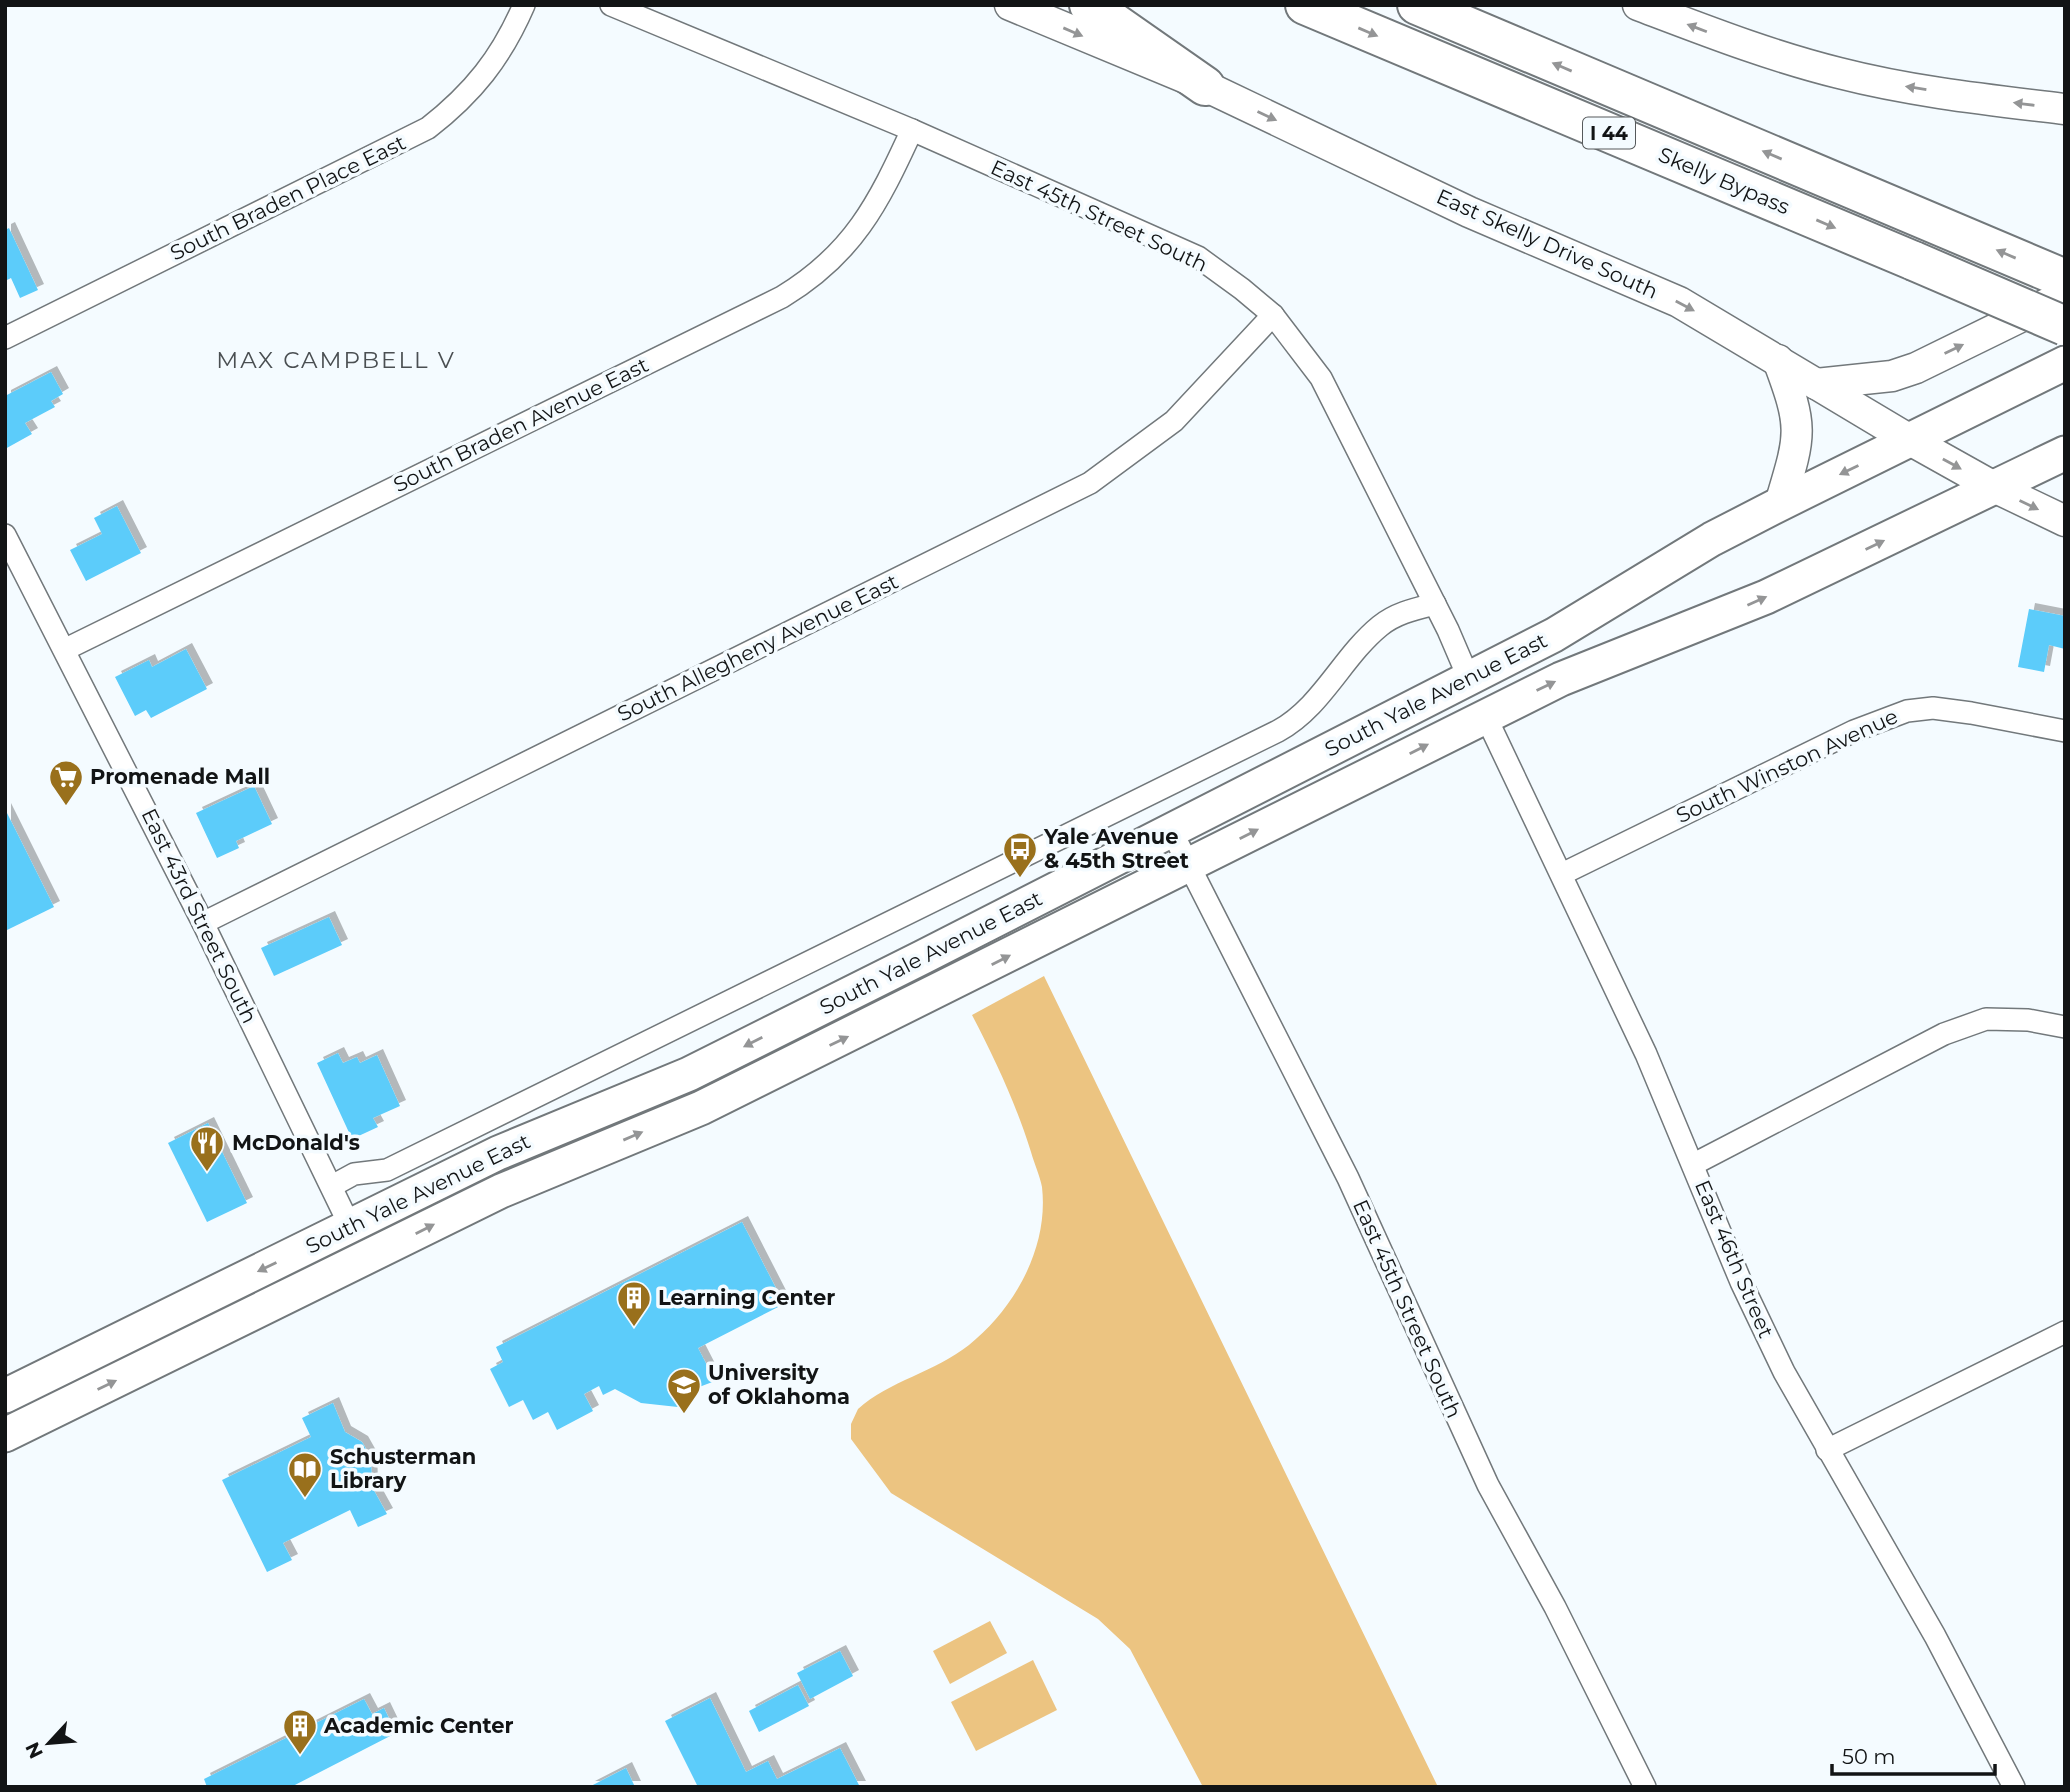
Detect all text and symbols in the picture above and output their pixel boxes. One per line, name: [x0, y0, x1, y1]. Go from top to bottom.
one-way arrow: [1686, 22, 1707, 33]
one-way arrow: [1063, 26, 1084, 37]
one-way arrow: [1358, 26, 1379, 37]
one-way arrow: [1552, 61, 1573, 72]
one-way arrow: [1905, 82, 1927, 93]
one-way arrow: [2013, 99, 2035, 110]
one-way arrow: [1257, 110, 1277, 121]
road number: I 44: [1583, 118, 1635, 148]
street label: South Braden Place East: [166, 130, 410, 266]
street label: Skelly Bypass: [1655, 142, 1794, 219]
one-way arrow: [1762, 149, 1782, 161]
street label: East 45th Street South: [987, 154, 1212, 277]
street label: East Skelly Drive South: [1433, 183, 1662, 304]
one-way arrow: [1816, 219, 1837, 230]
one-way arrow: [1996, 248, 2017, 259]
one-way arrow: [1675, 300, 1695, 312]
one-way arrow: [1944, 344, 1964, 355]
district label: MAX CAMPBELL V: [216, 346, 456, 374]
street label: South Braden Avenue East: [389, 352, 652, 497]
one-way arrow: [1942, 458, 1962, 470]
one-way arrow: [1839, 464, 1859, 476]
one-way arrow: [2019, 499, 2039, 510]
one-way arrow: [1865, 539, 1885, 551]
street label: South Allegheny Avenue East: [613, 569, 902, 727]
one-way arrow: [1747, 595, 1767, 607]
street label: South Yale Avenue East: [1320, 627, 1551, 762]
one-way arrow: [1536, 680, 1556, 692]
street label: South Winston Avenue: [1672, 703, 1902, 828]
one-way arrow: [1409, 743, 1429, 754]
supermarket icon: Promenade Mall: [47, 758, 85, 807]
place label: Promenade Mall: [90, 764, 270, 789]
street label: East 43rd Street South: [137, 804, 262, 1027]
place label: Yale Avenue & 45th Street: [1043, 824, 1189, 873]
one-way arrow: [1239, 828, 1259, 839]
bus stop icon: Yale Avenue & 45th Street: [1001, 830, 1039, 879]
street label: South Yale Avenue East: [815, 885, 1046, 1020]
one-way arrow: [991, 954, 1011, 965]
one-way arrow: [829, 1035, 849, 1046]
one-way arrow: [743, 1037, 763, 1048]
restaurant icon: McDonald's: [188, 1124, 226, 1173]
street label: South Yale Avenue East: [302, 1128, 534, 1259]
place label: McDonald's: [232, 1130, 360, 1155]
one-way arrow: [622, 1131, 643, 1142]
street label: East 46th Street: [1690, 1176, 1779, 1341]
street label: East 45th Street South: [1348, 1196, 1467, 1422]
one-way arrow: [415, 1224, 435, 1235]
one-way arrow: [257, 1261, 277, 1272]
building icon: Learning Center: [615, 1279, 653, 1328]
place label: Learning Center: [658, 1285, 835, 1310]
place label: University of Oklahoma: [708, 1360, 850, 1409]
school or university icon: University of Oklahoma: [665, 1366, 703, 1415]
one-way arrow: [97, 1380, 117, 1391]
place label: Schusterman Library: [330, 1444, 476, 1493]
library icon: Schusterman Library: [286, 1450, 324, 1499]
building icon: Academic Center: [281, 1707, 319, 1756]
north arrow: [14, 1708, 84, 1778]
place label: Academic Center: [323, 1713, 514, 1738]
scale bar: [1832, 1732, 1995, 1776]
text: N: [20, 1738, 48, 1762]
text: 50 m: [1842, 1744, 1896, 1769]

